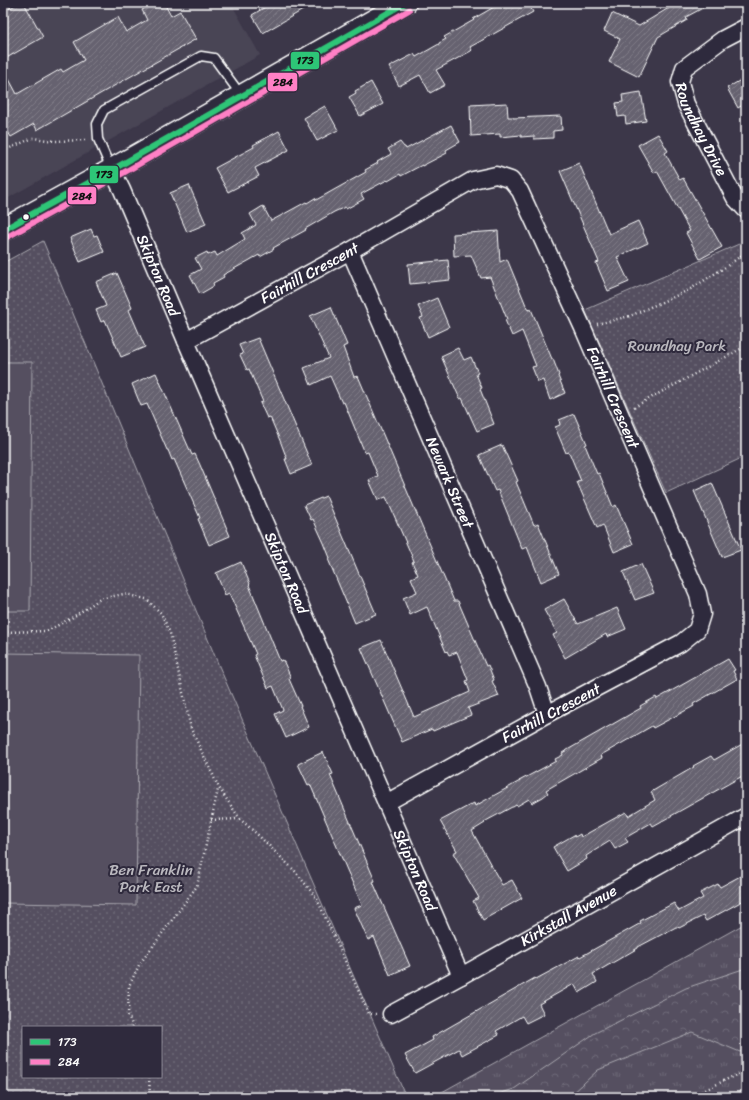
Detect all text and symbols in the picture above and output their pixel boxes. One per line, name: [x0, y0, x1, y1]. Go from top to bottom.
line badge: 173: [290, 51, 320, 70]
text: 173: [296, 51, 314, 70]
line badge: 284: [267, 72, 298, 92]
text: 284: [272, 73, 293, 92]
street label: Roundhay Drive: [668, 80, 735, 181]
line badge: 173: [89, 165, 119, 184]
text: 173: [95, 165, 113, 184]
line badge: 284: [67, 186, 97, 205]
text: 284: [71, 187, 92, 206]
unlabelled marker: [21, 212, 31, 222]
street label: Skipton Road: [129, 230, 188, 321]
street label: Fairhill Crescent: [255, 235, 365, 311]
park label: Roundhay Park: [628, 333, 726, 359]
street label: Fairhill Crescent: [579, 342, 647, 454]
street label: Newark Street: [419, 432, 481, 533]
street label: Skipton Road: [257, 528, 316, 619]
street label: Fairhill Crescent: [497, 675, 606, 750]
street label: Skipton Road: [386, 825, 445, 916]
park label: Ben Franklin Park East: [109, 857, 193, 900]
street label: Kirkstall Avenue: [515, 878, 622, 953]
legend: [22, 1026, 162, 1078]
text: 173: [58, 1031, 77, 1053]
text: 284: [58, 1051, 80, 1073]

